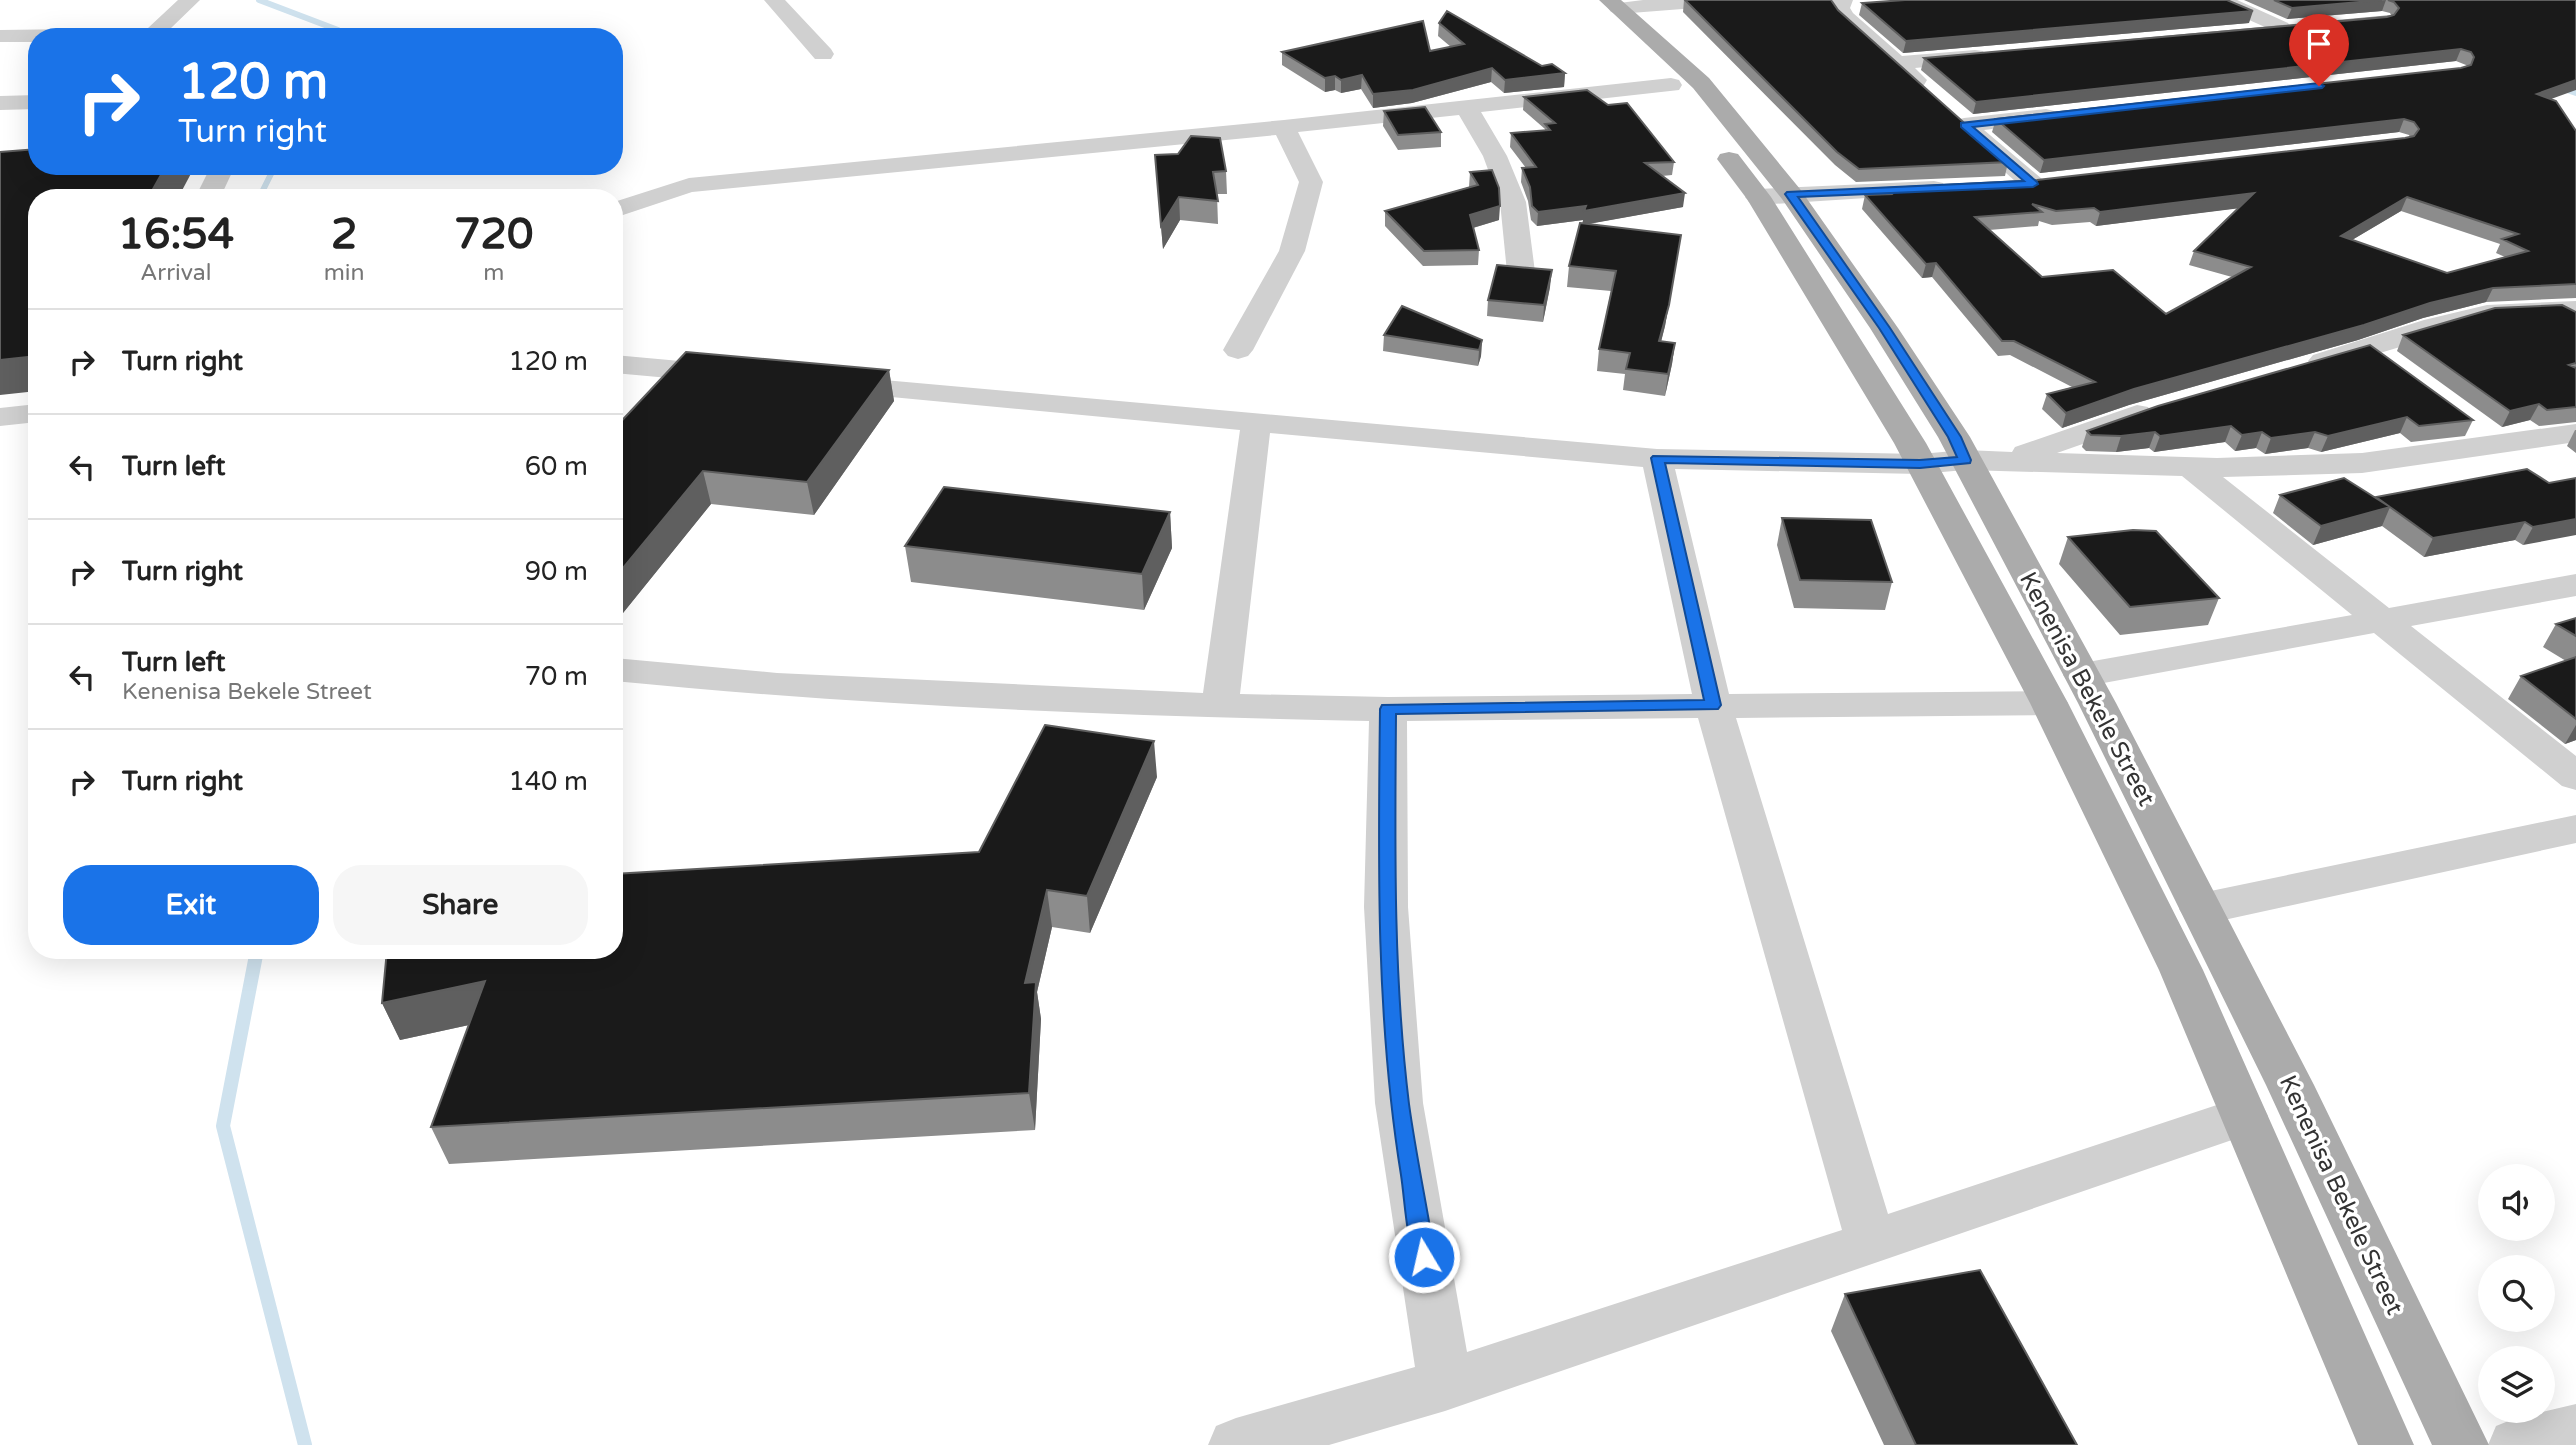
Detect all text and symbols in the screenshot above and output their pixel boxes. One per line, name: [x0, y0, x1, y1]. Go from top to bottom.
pin: [2289, 14, 2349, 86]
icon: arrive: [2300, 25, 2338, 63]
text: 120 m: [178, 53, 328, 112]
icon: right: [63, 56, 154, 147]
text: Turn right: [178, 113, 327, 151]
text: 16:54: [118, 209, 234, 260]
text: 2: [331, 209, 357, 260]
text: 720: [454, 209, 533, 260]
text: Arrival: [140, 259, 211, 287]
text: min: [324, 259, 365, 287]
text: m: [483, 259, 504, 287]
icon: right: [63, 343, 101, 381]
text: Turn right: [122, 346, 243, 377]
text: 120 m: [508, 346, 588, 377]
icon: left: [63, 448, 101, 486]
text: Turn left: [122, 451, 225, 482]
text: 60 m: [525, 451, 588, 482]
icon: right: [63, 553, 101, 591]
text: Turn right: [122, 556, 243, 587]
text: 90 m: [525, 556, 588, 587]
street label: Kenenisa Bekele Street: [2013, 567, 2161, 811]
text: Turn left: [122, 647, 225, 678]
icon: left: [63, 658, 101, 696]
text: 70 m: [525, 661, 588, 692]
text: Kenenisa Bekele Street: [122, 678, 372, 706]
icon: right: [63, 763, 101, 801]
text: Turn right: [122, 766, 243, 797]
text: 140 m: [508, 766, 588, 797]
button: Exit: [63, 865, 319, 945]
button: Share: [333, 865, 588, 945]
street label: Kenenisa Bekele Street: [2273, 1071, 2409, 1319]
map controls: [2478, 1164, 2555, 1423]
button: sound: [2478, 1164, 2555, 1241]
position arrow: [1387, 1220, 1461, 1294]
button: search: [2478, 1255, 2555, 1332]
button: layers: [2478, 1346, 2555, 1423]

